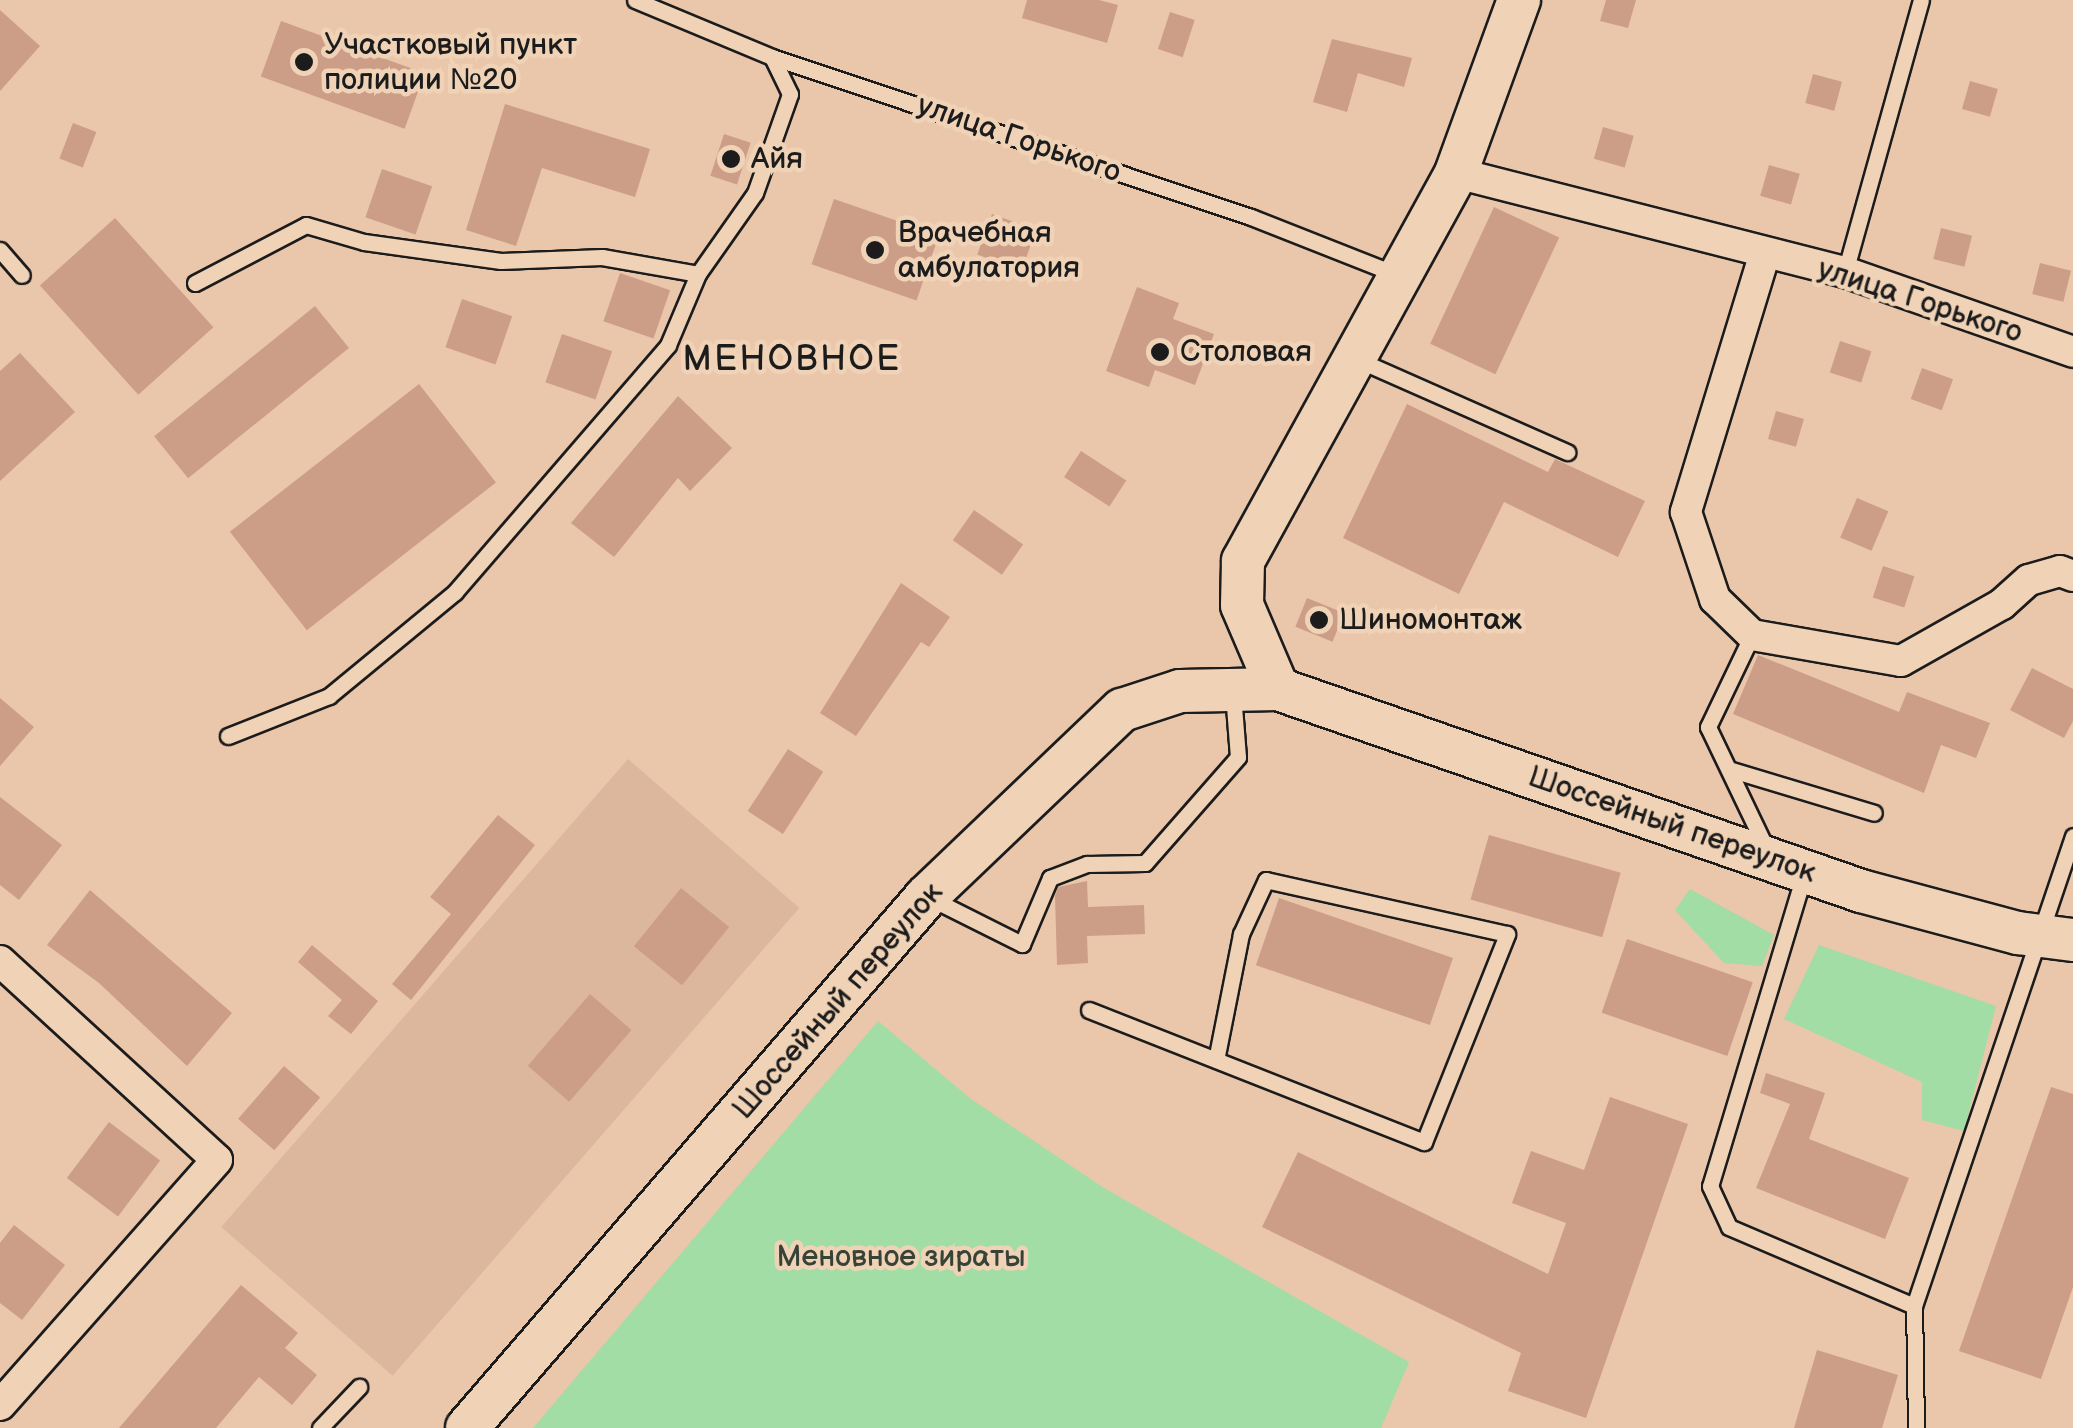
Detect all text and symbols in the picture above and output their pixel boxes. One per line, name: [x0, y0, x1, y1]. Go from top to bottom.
place label: Участковый пункт полиции №20: [324, 27, 577, 98]
marker: Участковый пункт полиции №20: [293, 51, 315, 73]
street label: улица Горького: [913, 87, 1125, 191]
place label: Айя: [751, 141, 803, 177]
marker: Айя: [720, 148, 742, 170]
place label: Врачебная амбулатория: [898, 215, 1080, 286]
marker: Врачебная амбулатория: [862, 237, 888, 263]
street label: улица Горького: [1813, 251, 2027, 351]
place label: Столовая: [1180, 334, 1312, 370]
district label: МЕНОВНОЕ: [682, 339, 902, 381]
marker: Столовая: [1149, 341, 1171, 363]
place label: Шиномонтаж: [1339, 602, 1522, 638]
marker: Шиномонтаж: [1308, 609, 1330, 631]
street label: Шоссейный переулок: [1523, 759, 1821, 891]
street label: Шоссейный переулок: [725, 875, 951, 1127]
park label: Меновное зираты: [777, 1239, 1025, 1275]

